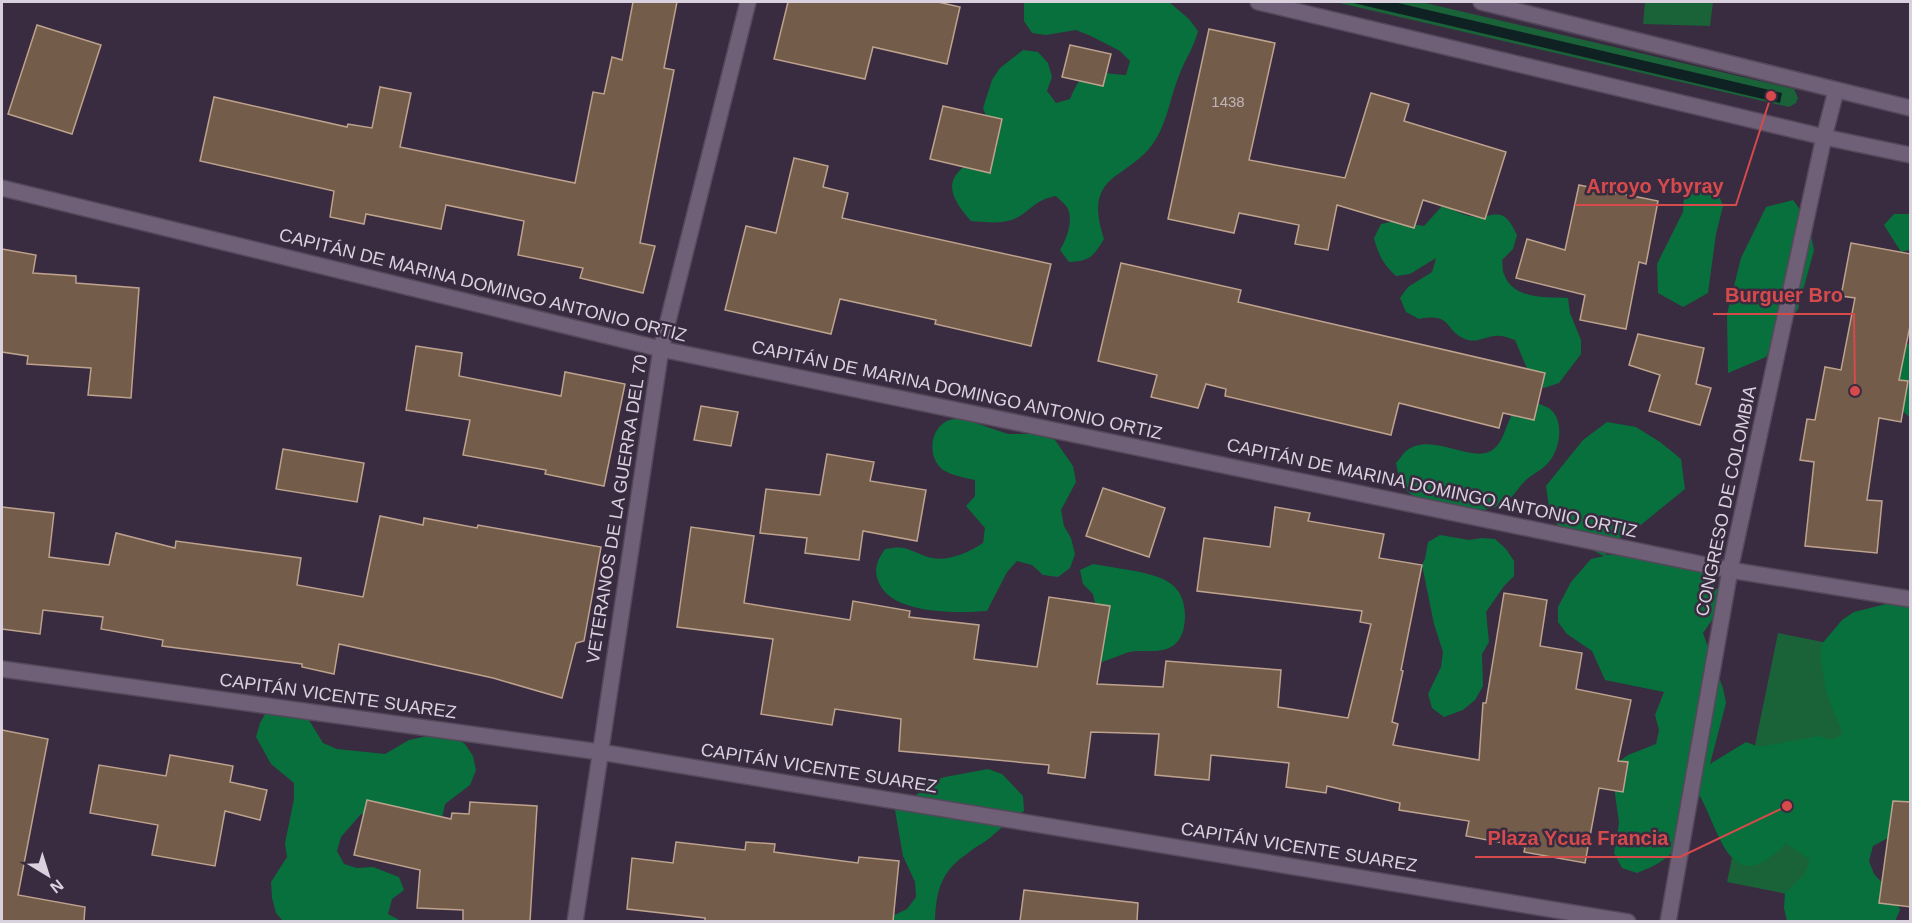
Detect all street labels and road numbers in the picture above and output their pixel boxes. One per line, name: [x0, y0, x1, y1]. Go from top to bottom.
street label: CAPITÁN DE MARINA DOMINGO ANTONIO ORTIZ: [277, 225, 689, 345]
street label: CAPITÁN DE MARINA DOMINGO ANTONIO ORTIZ: [750, 337, 1164, 443]
street label: VETERANOS DE LA GUERRA DEL 70: [583, 353, 651, 665]
street label: CONGRESO DE COLOMBIA: [1692, 384, 1760, 618]
street label: CAPITÁN DE MARINA DOMINGO ANTONIO ORTIZ: [1225, 435, 1639, 541]
street label: CAPITÁN VICENTE SUAREZ: [218, 669, 458, 723]
street label: CAPITÁN VICENTE SUAREZ: [699, 739, 939, 797]
street label: CAPITÁN VICENTE SUAREZ: [1179, 818, 1419, 876]

